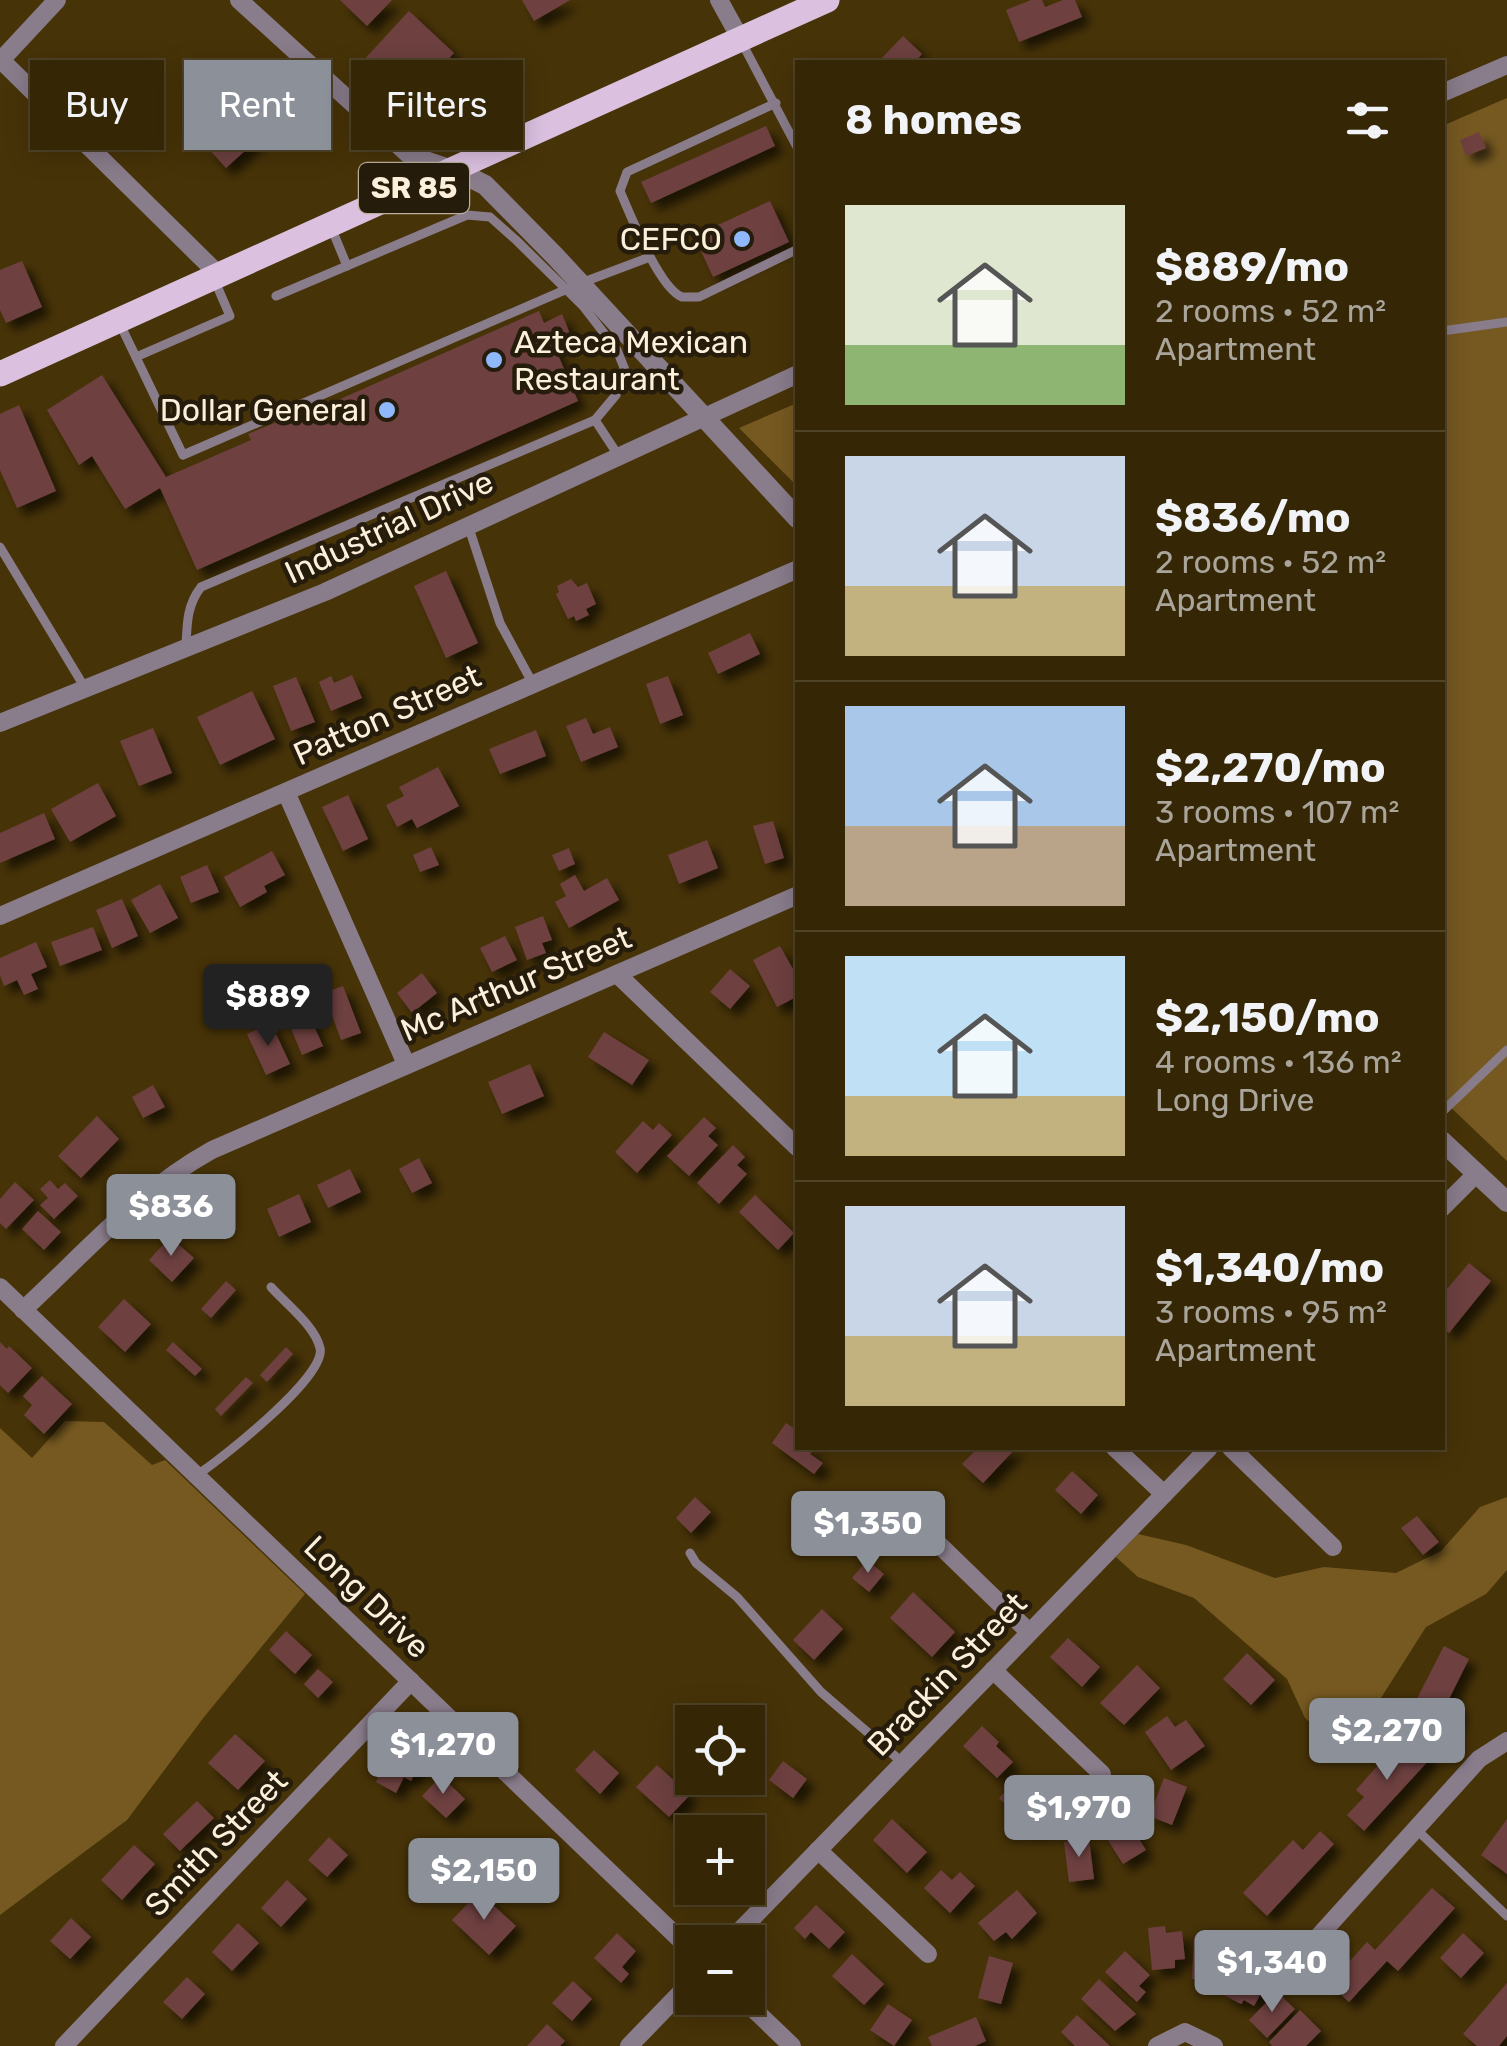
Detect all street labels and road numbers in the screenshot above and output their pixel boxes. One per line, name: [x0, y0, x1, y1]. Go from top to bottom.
road number: SR 85: [359, 163, 469, 213]
street label: Industrial Drive: [279, 462, 499, 592]
street label: Patton Street: [288, 657, 486, 773]
street label: Mc Arthur Street: [395, 918, 637, 1050]
street label: Long Drive: [296, 1528, 438, 1666]
street label: Brackin Street: [859, 1584, 1035, 1764]
street label: Smith Street: [137, 1762, 295, 1924]

